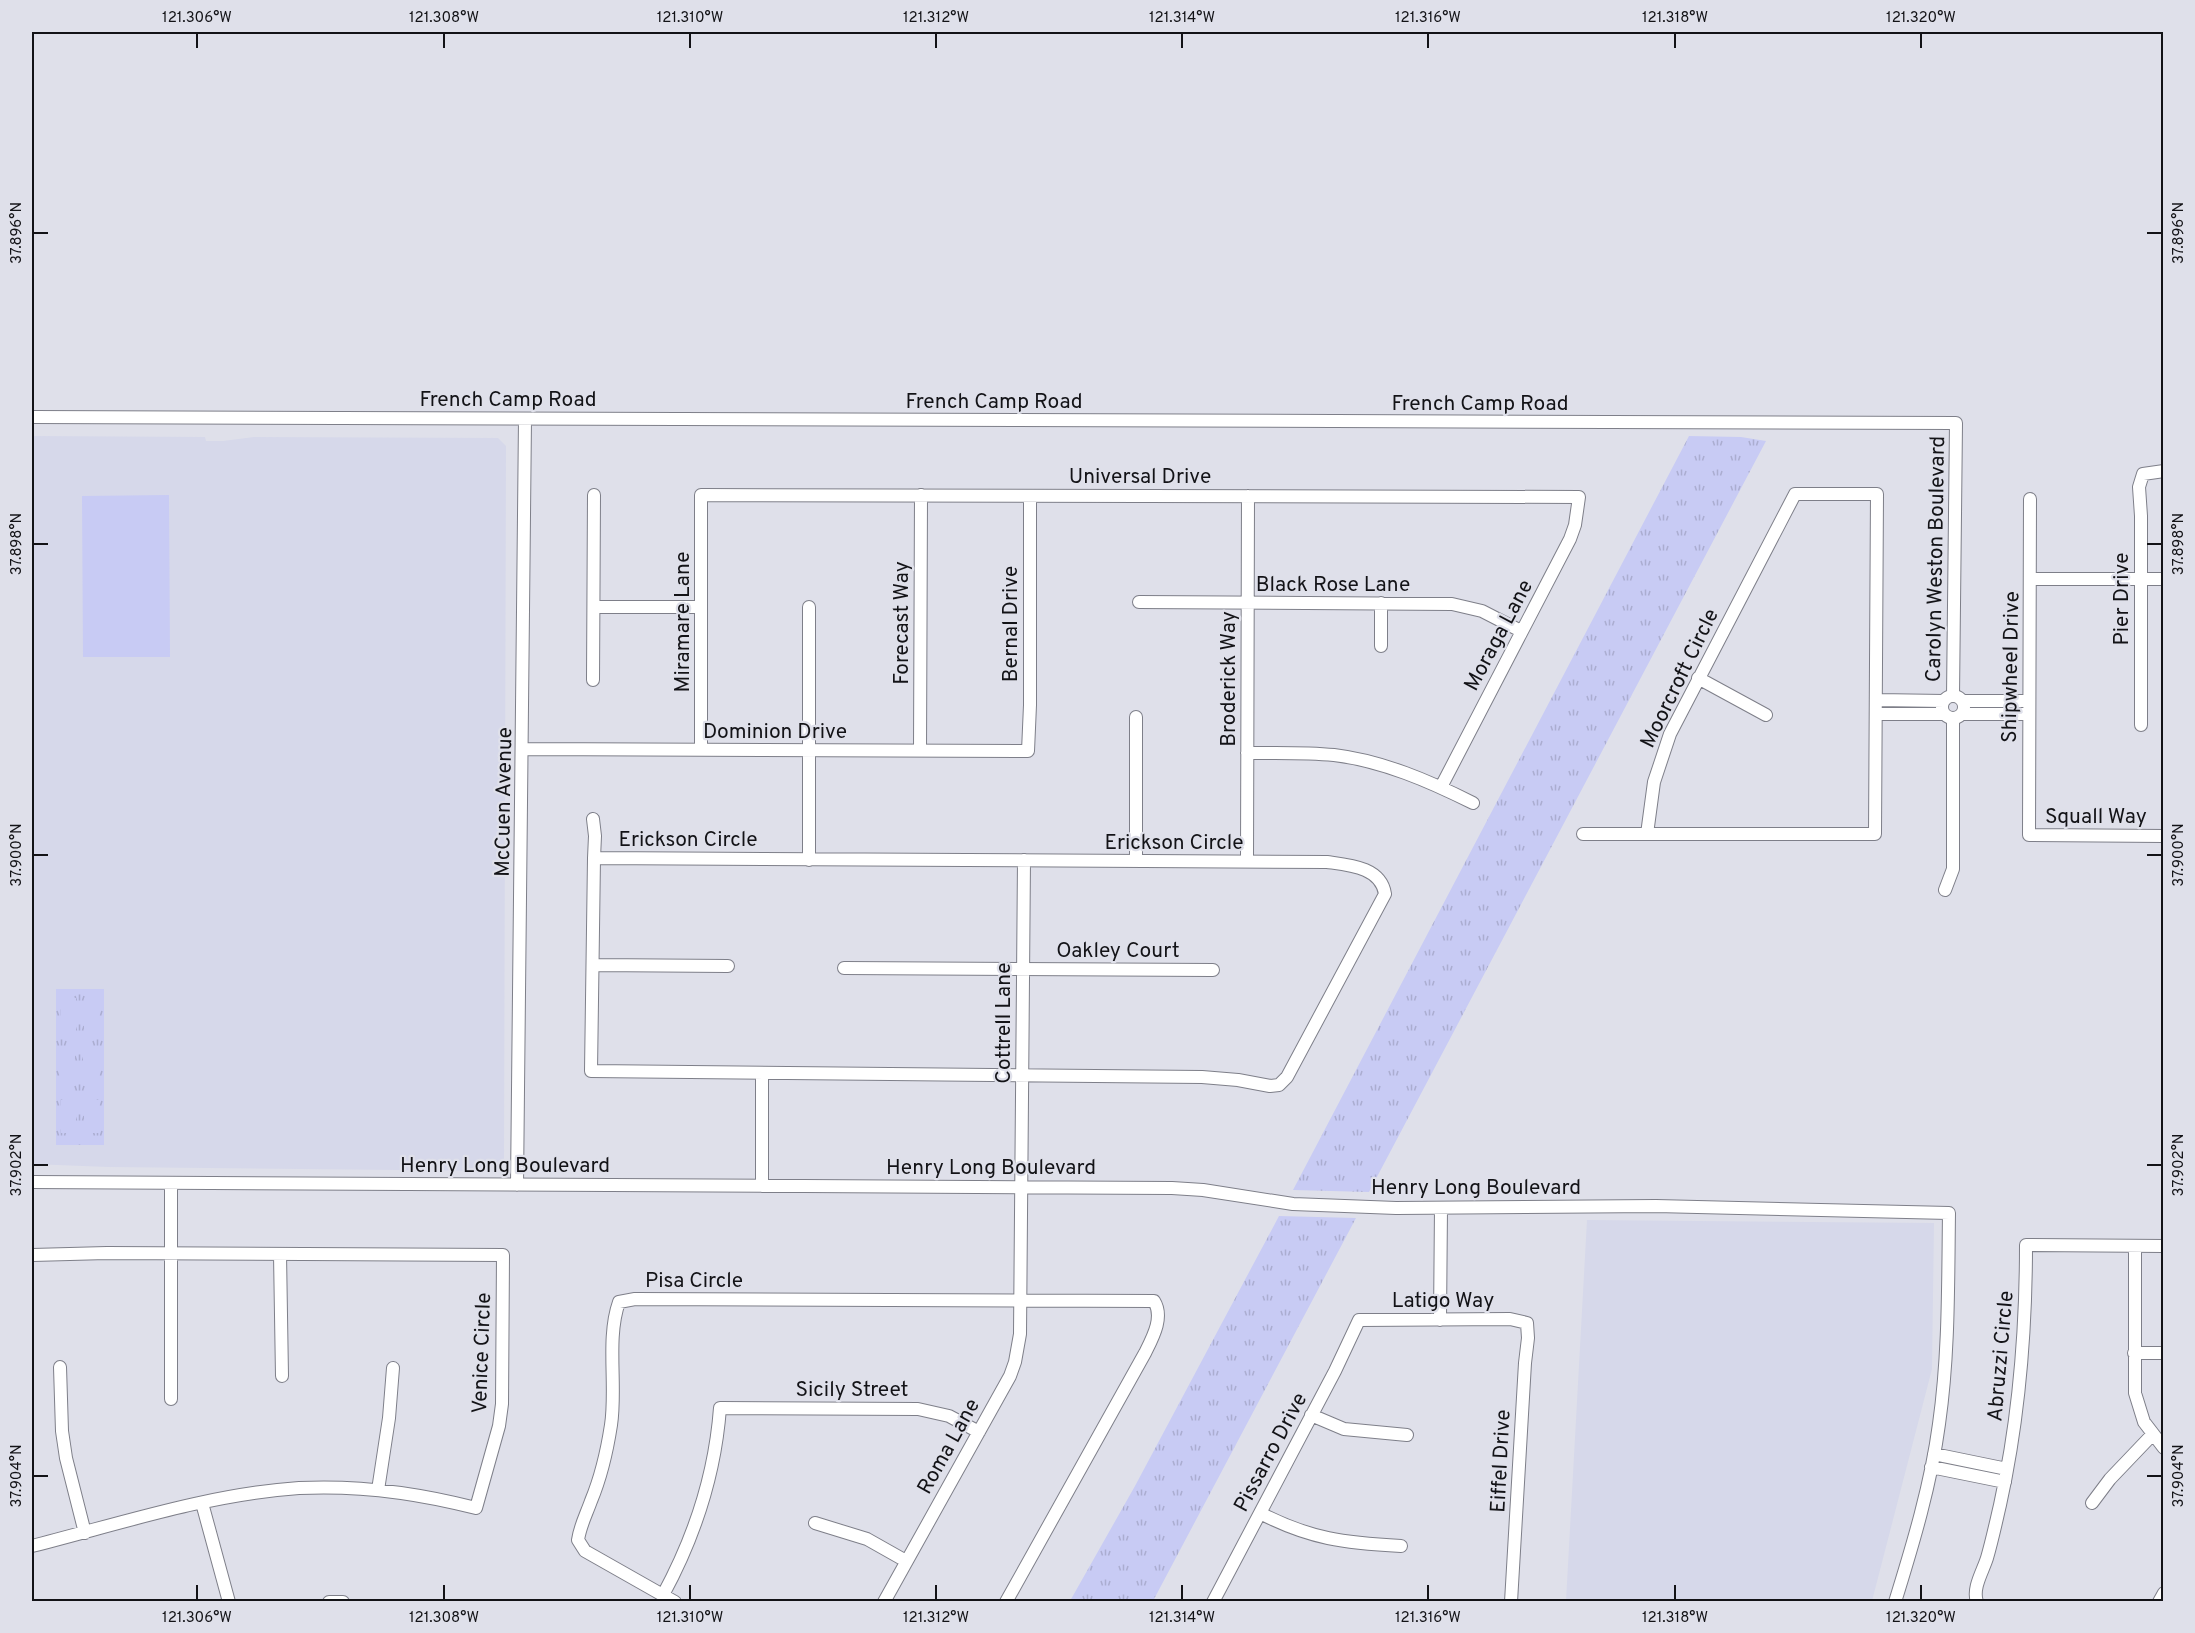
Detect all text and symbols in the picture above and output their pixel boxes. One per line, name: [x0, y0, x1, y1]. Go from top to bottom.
text: 121.306°W: [162, 9, 232, 28]
text: 121.308°W: [409, 9, 479, 28]
text: 121.310°W: [657, 9, 723, 28]
text: 121.312°W: [903, 9, 969, 28]
text: 121.314°W: [1149, 9, 1215, 28]
text: 121.316°W: [1395, 9, 1461, 28]
text: 121.318°W: [1642, 9, 1708, 28]
text: 121.320°W: [1886, 9, 1956, 28]
text: 37.896°N: [8, 202, 27, 264]
text: 37.896°N: [2170, 202, 2189, 264]
street label: French Camp Road: [419, 387, 597, 414]
street label: French Camp Road: [905, 389, 1083, 416]
street label: French Camp Road: [1391, 391, 1569, 418]
street label: Carolyn Weston Boulevard: [1921, 436, 1952, 682]
street label: Universal Drive: [1069, 464, 1211, 491]
text: 37.898°N: [8, 513, 27, 575]
text: 37.898°N: [2170, 513, 2189, 575]
street label: Miramare Lane: [670, 552, 697, 692]
street label: Pier Drive: [2109, 553, 2136, 645]
street label: Forecast Way: [889, 561, 916, 685]
street label: Bernal Drive: [998, 566, 1025, 682]
street label: Black Rose Lane: [1256, 572, 1410, 599]
street label: Moraga Lane: [1459, 575, 1540, 696]
street label: Shipwheel Drive: [1997, 591, 2026, 743]
street label: Moorcroft Circle: [1635, 604, 1726, 753]
street label: Broderick Way: [1216, 611, 1243, 747]
street label: Dominion Drive: [703, 719, 847, 746]
street label: McCuen Avenue: [490, 727, 519, 877]
street label: Squall Way: [2045, 804, 2147, 831]
text: 37.900°N: [8, 823, 27, 887]
text: 37.900°N: [2170, 823, 2189, 887]
street label: Erickson Circle: [619, 827, 757, 854]
street label: Erickson Circle: [1105, 830, 1243, 857]
street label: Oakley Court: [1056, 938, 1180, 965]
street label: Cottrell Lane: [991, 962, 1018, 1084]
text: 37.902°N: [8, 1134, 27, 1197]
text: 37.902°N: [2170, 1134, 2189, 1197]
street label: Henry Long Boulevard: [400, 1153, 610, 1180]
street label: Henry Long Boulevard: [886, 1155, 1096, 1182]
street label: Henry Long Boulevard: [1371, 1175, 1581, 1202]
street label: Pisa Circle: [645, 1268, 743, 1295]
street label: Latigo Way: [1392, 1288, 1494, 1315]
street label: Abruzzi Circle: [1982, 1290, 2021, 1423]
street label: Venice Circle: [467, 1292, 498, 1414]
street label: Sicily Street: [795, 1377, 909, 1404]
street label: Pissarro Drive: [1229, 1388, 1314, 1517]
street label: Roma Lane: [912, 1394, 987, 1499]
street label: Eiffel Drive: [1485, 1409, 1518, 1513]
text: 37.904°N: [8, 1444, 27, 1508]
text: 37.904°N: [2170, 1444, 2189, 1508]
text: 121.306°W: [162, 1609, 232, 1628]
text: 121.308°W: [409, 1609, 479, 1628]
text: 121.310°W: [657, 1609, 723, 1628]
text: 121.312°W: [903, 1609, 969, 1628]
text: 121.314°W: [1149, 1609, 1215, 1628]
text: 121.316°W: [1395, 1609, 1461, 1628]
text: 121.318°W: [1642, 1609, 1708, 1628]
text: 121.320°W: [1886, 1609, 1956, 1628]

